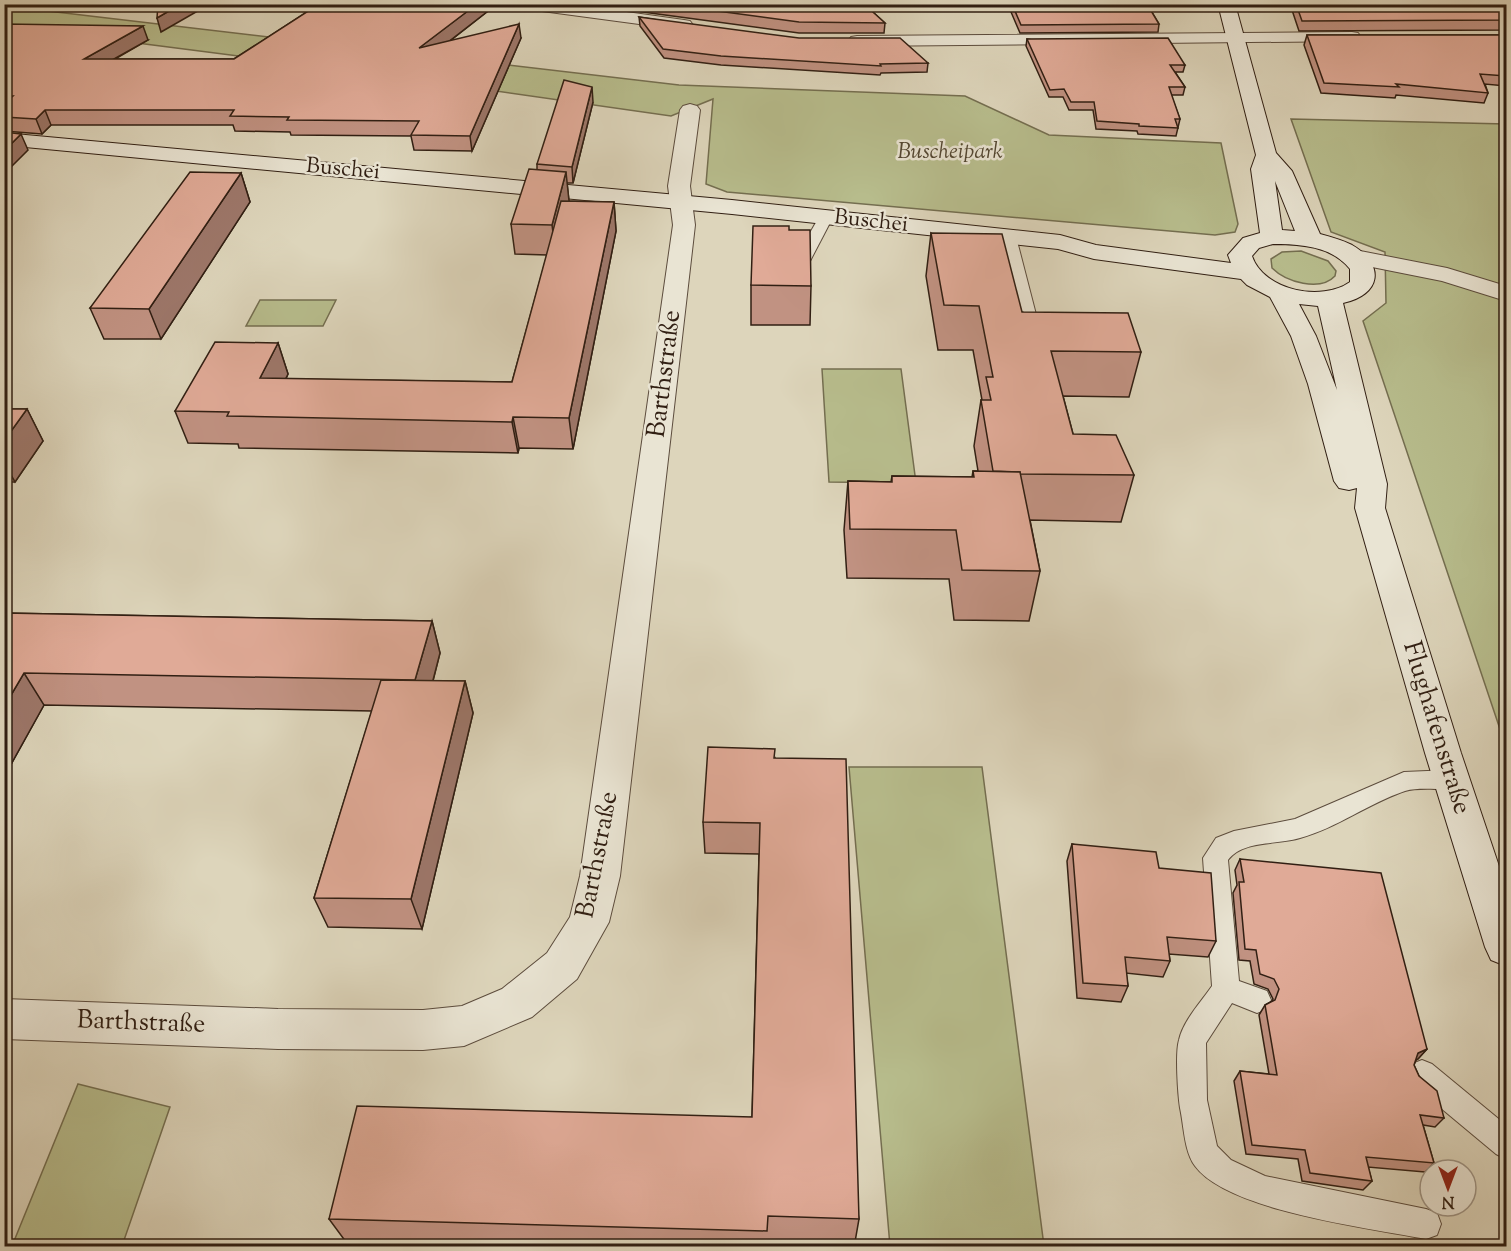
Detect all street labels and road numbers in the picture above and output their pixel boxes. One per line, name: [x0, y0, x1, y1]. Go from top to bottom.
street label: Buschei: [305, 151, 381, 189]
street label: Buschei: [832, 202, 910, 242]
street label: Barthstraße: [639, 308, 691, 440]
street label: Flughafenstraße: [1392, 637, 1480, 819]
street label: Barthstraße: [568, 788, 628, 922]
street label: Barthstraße: [76, 1002, 206, 1044]

